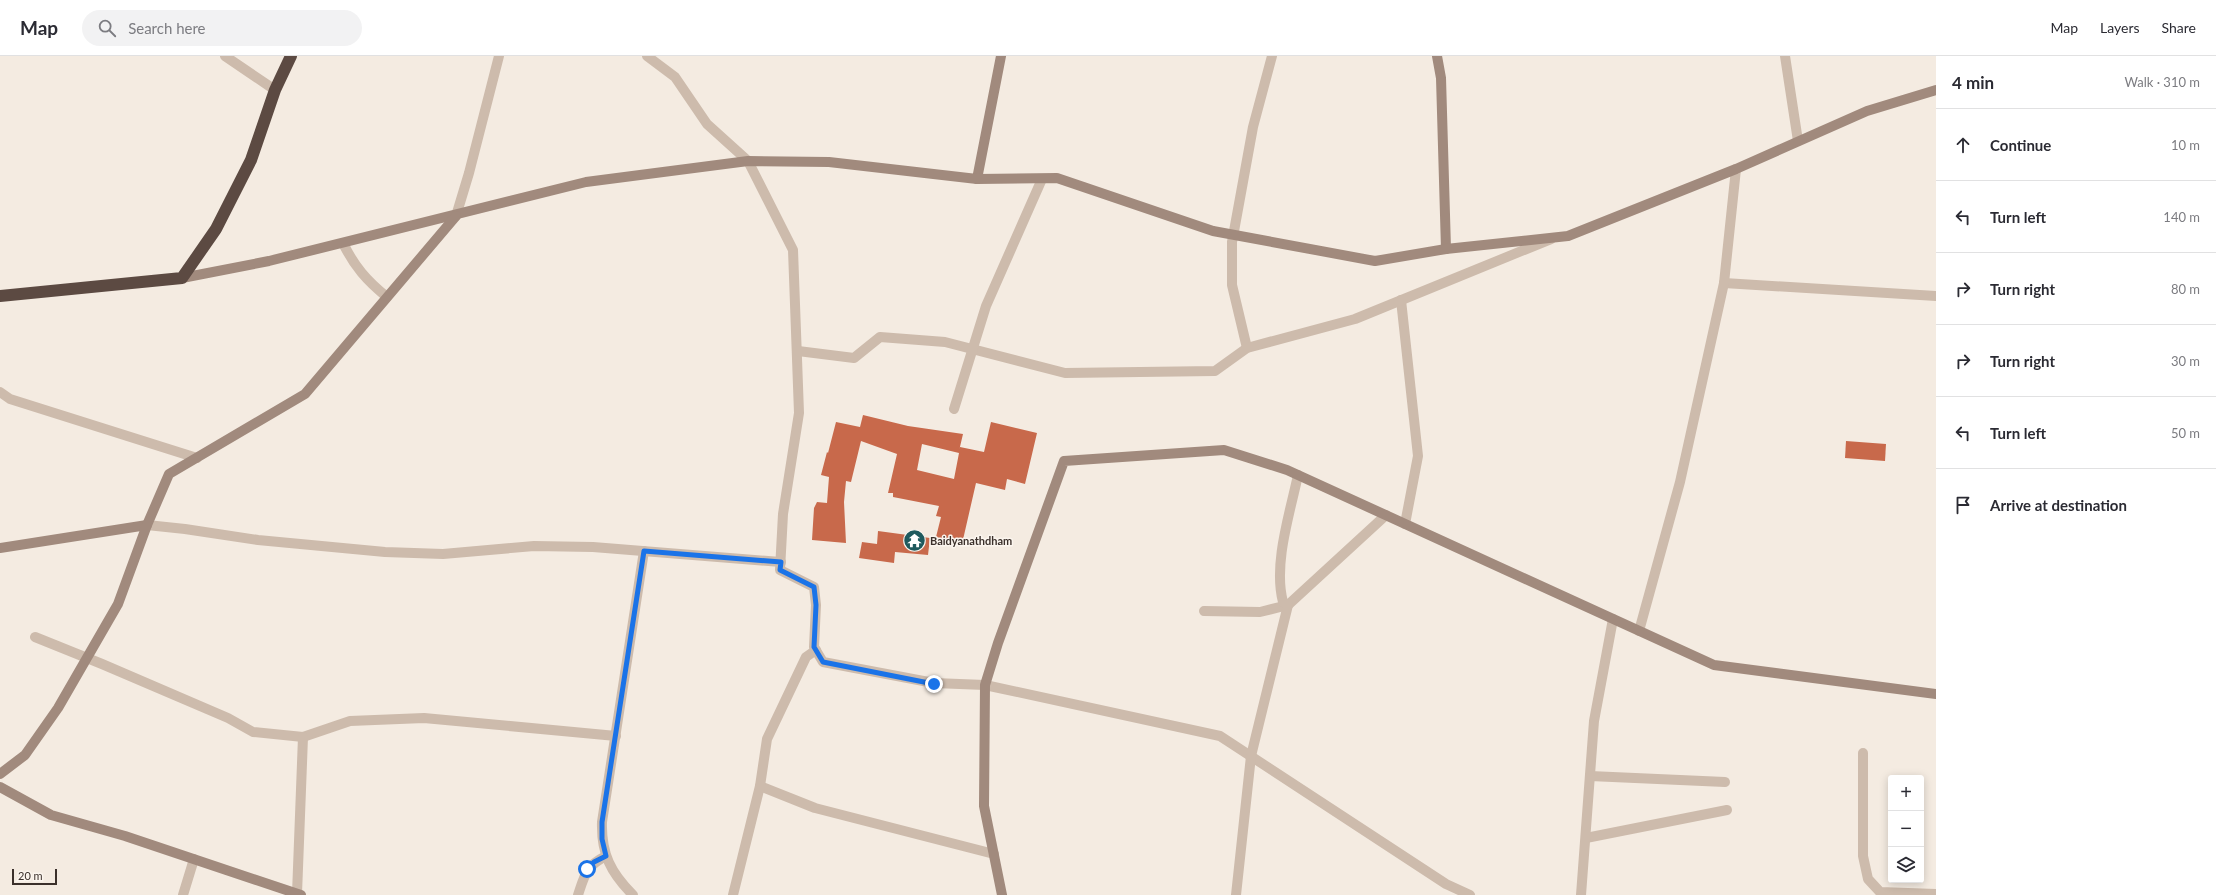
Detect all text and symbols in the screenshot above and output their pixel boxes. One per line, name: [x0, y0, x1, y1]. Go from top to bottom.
search box: [82, 10, 362, 46]
text: Map: [20, 16, 58, 39]
icon: search: [96, 17, 118, 39]
text: Search here: [128, 19, 206, 37]
text: Map: [2050, 19, 2078, 36]
text: Layers: [2100, 19, 2140, 36]
text: Share: [2162, 19, 2196, 36]
text: 4 min: [1952, 72, 1994, 93]
text: Walk · 310 m: [2124, 74, 2200, 90]
icon: ahead: [1952, 134, 1974, 156]
text: Continue: [1990, 136, 2051, 154]
text: 10 m: [2171, 137, 2200, 153]
icon: left: [1952, 206, 1974, 228]
text: Turn left: [1990, 208, 2046, 226]
text: 140 m: [2163, 209, 2200, 225]
icon: right: [1952, 278, 1974, 300]
text: Turn right: [1990, 280, 2055, 298]
text: 80 m: [2171, 281, 2200, 297]
icon: right: [1952, 350, 1974, 372]
text: Turn right: [1990, 352, 2055, 370]
text: 30 m: [2171, 353, 2200, 369]
icon: left: [1952, 422, 1974, 444]
text: Turn left: [1990, 424, 2046, 442]
text: 50 m: [2171, 425, 2200, 441]
icon: arrive: [1952, 494, 1974, 516]
text: Arrive at destination: [1990, 496, 2127, 514]
temple icon: Baidyanathdham: [902, 528, 928, 554]
place label: Baidyanathdham: [930, 534, 1012, 547]
route end: [925, 675, 943, 693]
map controls: [1888, 775, 1924, 883]
button: +: [1888, 775, 1924, 811]
button: −: [1888, 811, 1924, 847]
button: layers: [1888, 847, 1924, 883]
route start: [578, 860, 596, 878]
scale bar: [12, 867, 57, 886]
text: 20 m: [18, 869, 43, 882]

